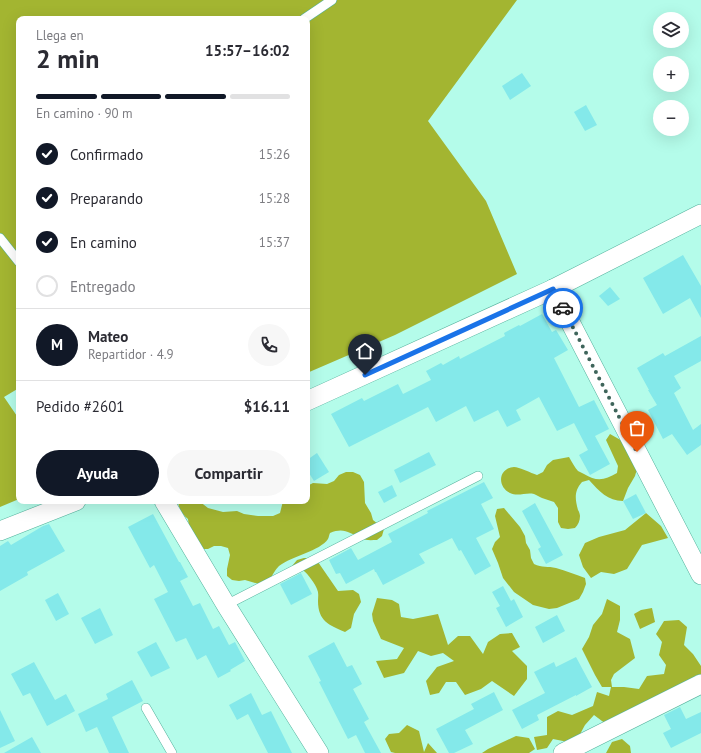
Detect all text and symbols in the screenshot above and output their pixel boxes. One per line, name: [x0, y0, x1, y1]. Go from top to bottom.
map controls: [653, 12, 689, 136]
button: layers: [653, 12, 689, 48]
text: Llega en: [36, 27, 84, 44]
text: 15:57–16:02: [205, 41, 290, 60]
text: 2 min: [36, 42, 99, 75]
button: +: [653, 56, 689, 92]
button: −: [653, 100, 689, 136]
text: En camino · 90 m: [36, 105, 133, 122]
icon: check: [36, 143, 58, 165]
text: Confirmado: [70, 145, 143, 164]
text: 15:26: [259, 146, 290, 163]
icon: check: [36, 187, 58, 209]
text: Preparando: [70, 189, 143, 208]
text: 15:28: [259, 190, 290, 207]
icon: check: [36, 231, 58, 253]
text: En camino: [70, 233, 137, 252]
text: 15:37: [259, 234, 290, 251]
text: Entregado: [70, 277, 136, 296]
courier: [543, 288, 583, 328]
icon: car: [552, 297, 574, 319]
button: phone: [248, 324, 290, 366]
text: Mateo: [88, 327, 128, 346]
pin: [348, 334, 382, 375]
text: M: [51, 335, 63, 354]
icon: home: [354, 340, 376, 362]
text: Repartidor · 4.9: [88, 346, 174, 363]
text: Pedido #2601: [36, 397, 125, 416]
text: $16.11: [244, 397, 290, 416]
pin: [620, 411, 654, 452]
icon: bag: [626, 417, 648, 439]
button: Ayuda: [36, 450, 159, 496]
button: Compartir: [167, 450, 290, 496]

